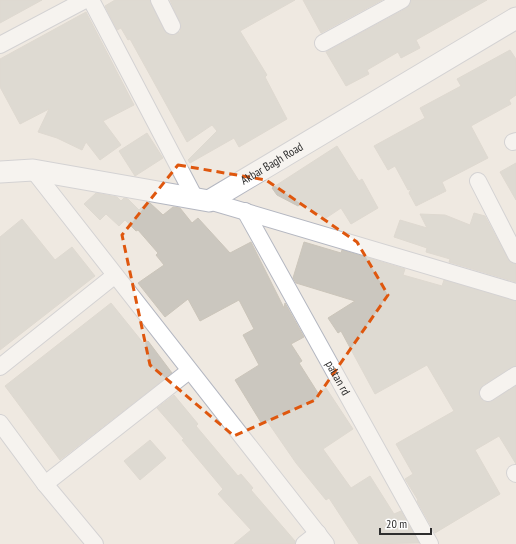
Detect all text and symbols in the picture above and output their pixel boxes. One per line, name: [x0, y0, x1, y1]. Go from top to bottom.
street label: Akbar Bagh Road: [238, 139, 306, 187]
street label: paltan rd: [323, 358, 354, 398]
scale bar: [380, 510, 431, 536]
text: 20 m: [386, 516, 407, 531]

